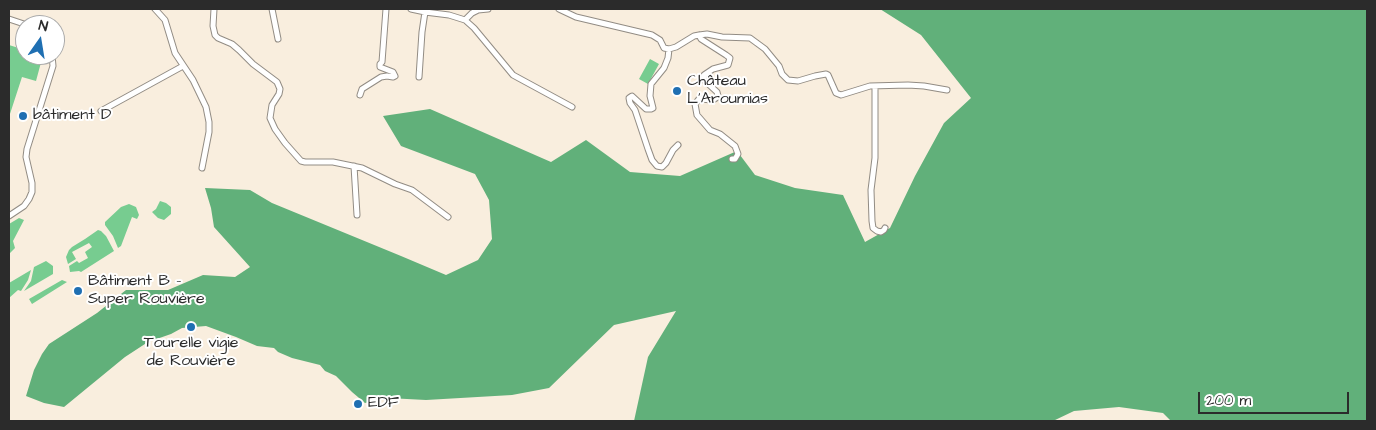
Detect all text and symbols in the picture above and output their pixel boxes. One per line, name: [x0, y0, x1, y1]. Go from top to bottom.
north arrow: [15, 15, 65, 65]
text: N: [37, 16, 50, 37]
place label: Château L'Aroumias: [687, 72, 768, 110]
marker: Château L'Aroumias: [671, 85, 683, 97]
place label: bâtiment D: [33, 106, 111, 126]
marker: bâtiment D: [17, 110, 29, 122]
place label: Bâtiment B - Super Rouvière: [88, 272, 205, 310]
marker: Bâtiment B - Super Rouvière: [72, 285, 84, 297]
marker: Tourelle vigie de Rouvière: [185, 321, 197, 333]
place label: Tourelle vigie de Rouvière: [144, 334, 238, 372]
scale bar: [1201, 382, 1352, 414]
text: 200 m: [1206, 390, 1251, 411]
place label: EDF: [368, 394, 399, 414]
marker: EDF: [352, 398, 364, 410]

